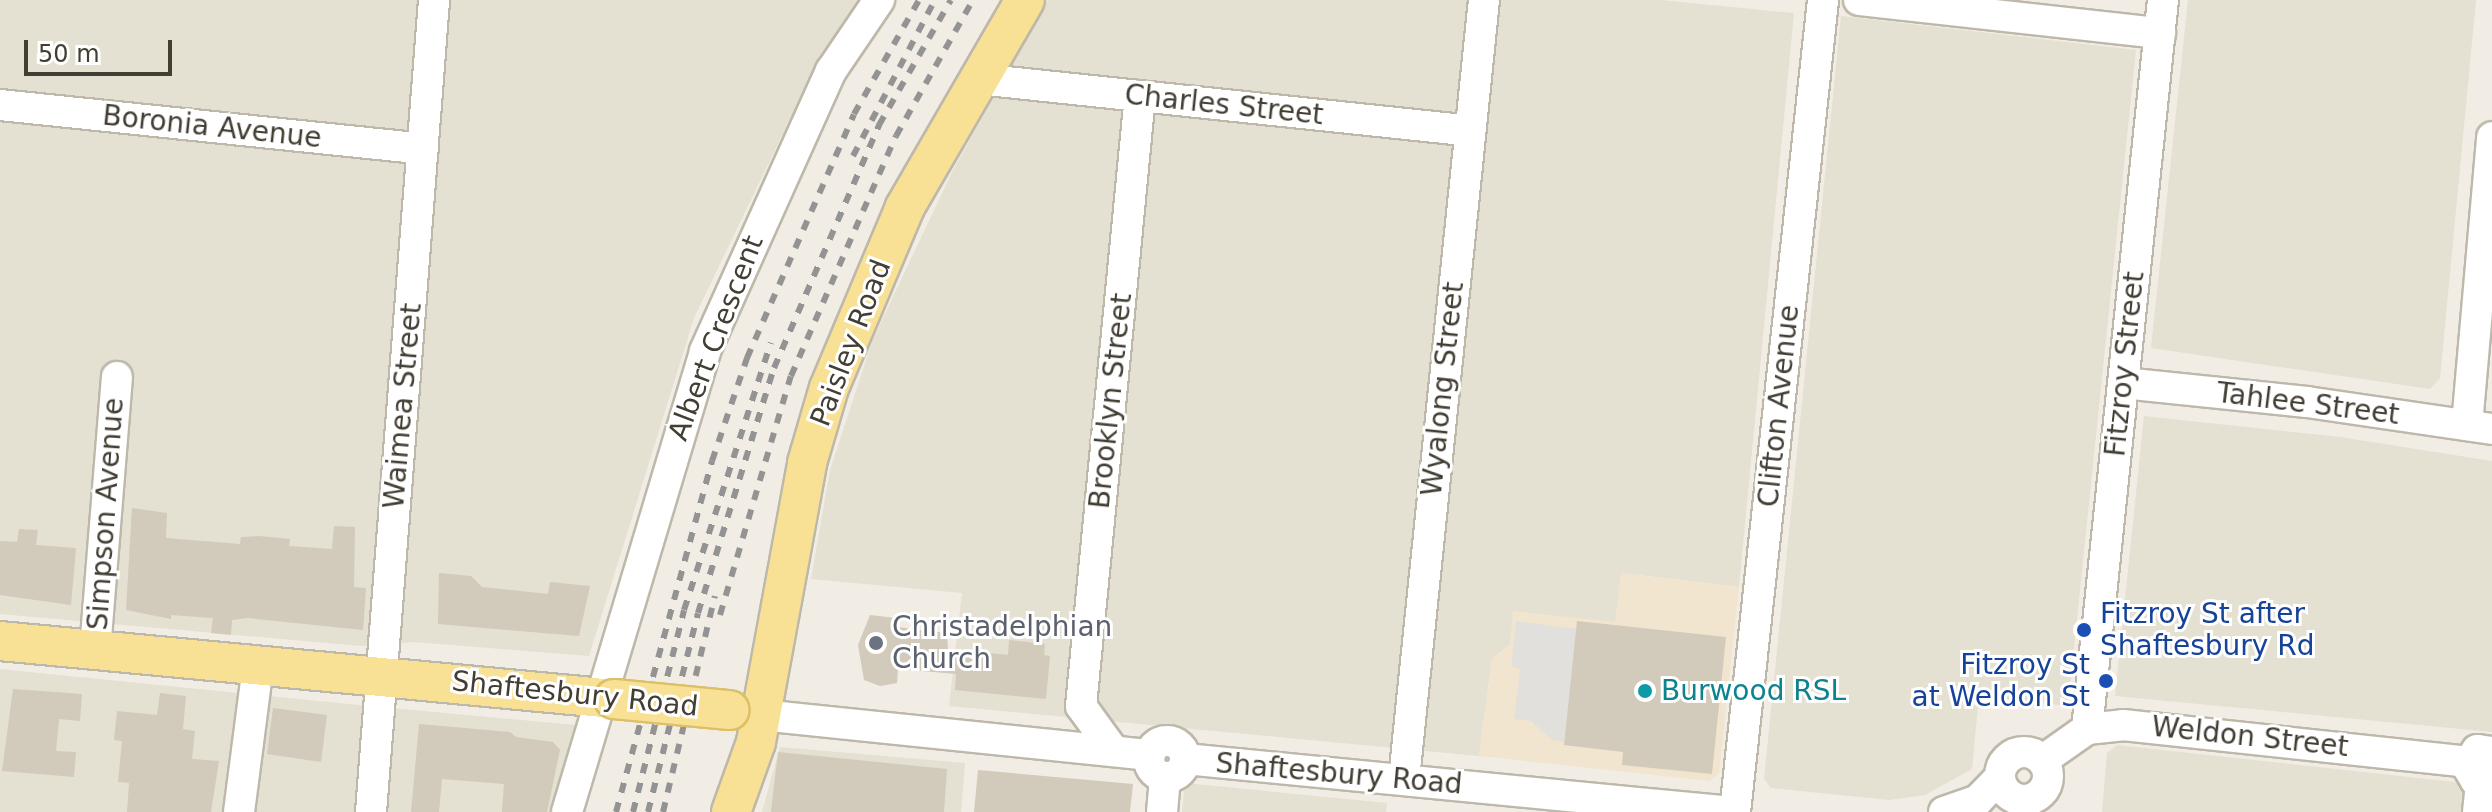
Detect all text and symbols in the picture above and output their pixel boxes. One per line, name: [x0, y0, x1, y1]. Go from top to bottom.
scale bar: [28, 24, 176, 74]
text: 50 m: [38, 40, 100, 68]
street label: Charles Street: [1123, 78, 1325, 132]
street label: Boronia Avenue: [101, 99, 323, 155]
street label: Albert Crescent: [661, 231, 771, 445]
street label: Paisley Road: [804, 255, 898, 431]
street label: Fitzroy Street: [2099, 270, 2151, 458]
street label: Wyalong Street: [1415, 280, 1471, 498]
street label: Brooklyn Street: [1083, 292, 1139, 510]
street label: Waimea Street: [377, 302, 429, 510]
street label: Clifton Avenue: [1752, 303, 1806, 509]
street label: Tahlee Street: [2215, 376, 2401, 432]
street label: Simpson Avenue: [81, 397, 131, 631]
place label: Fitzroy St after Shaftesbury Rd: [2100, 597, 2315, 663]
place label: Christadelphian Church: [892, 610, 1112, 676]
marker: Fitzroy St after Shaftesbury Rd: [2075, 621, 2093, 639]
marker: Christadelphian Church: [867, 634, 885, 652]
place label: Fitzroy St at Weldon St: [1912, 648, 2090, 714]
street label: Shaftesbury Road: [450, 664, 700, 724]
marker: Fitzroy St at Weldon St: [2097, 672, 2115, 690]
place label: Burwood RSL: [1661, 674, 1846, 708]
marker: Burwood RSL: [1636, 682, 1654, 700]
street label: Weldon Street: [2150, 710, 2350, 764]
street label: Shaftesbury Road: [1214, 746, 1464, 802]

